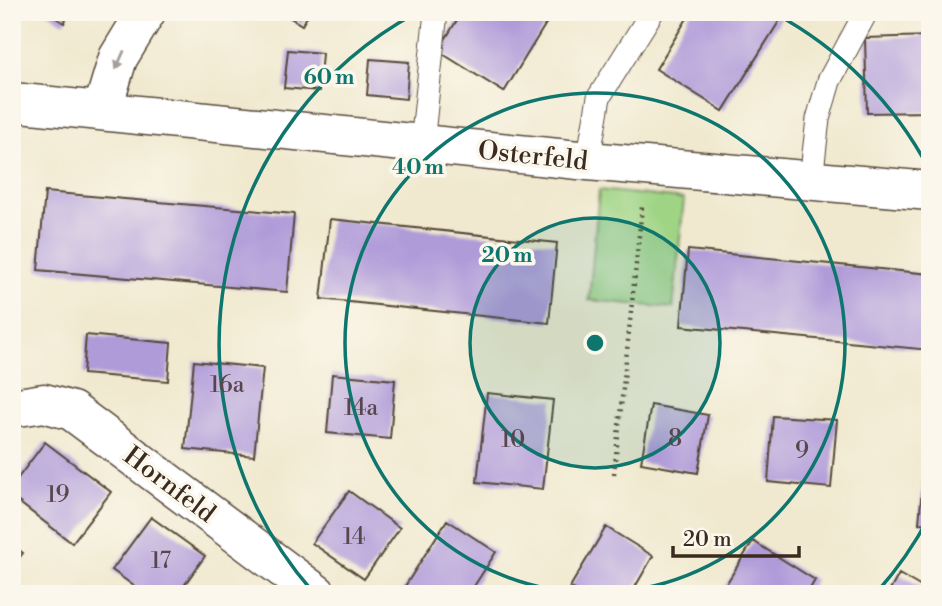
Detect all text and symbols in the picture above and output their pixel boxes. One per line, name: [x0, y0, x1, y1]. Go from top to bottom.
one-way arrow: [114, 50, 125, 71]
text: 60 m: [304, 65, 354, 91]
street label: Osterfeld: [476, 134, 590, 178]
text: 40 m: [392, 155, 444, 181]
text: 20 m: [482, 243, 532, 269]
centre of rings: [583, 331, 607, 355]
house number: 16a: [210, 371, 245, 399]
house number: 14a: [344, 394, 379, 422]
house number: 8: [668, 425, 682, 453]
house number: 10: [501, 426, 525, 454]
house number: 9: [795, 437, 809, 465]
street label: Hornfeld: [117, 440, 222, 530]
house number: 19: [46, 481, 70, 509]
scale bar: [673, 515, 799, 559]
house number: 14: [343, 523, 365, 551]
text: 20 m: [683, 527, 732, 553]
house number: 17: [151, 547, 172, 575]

